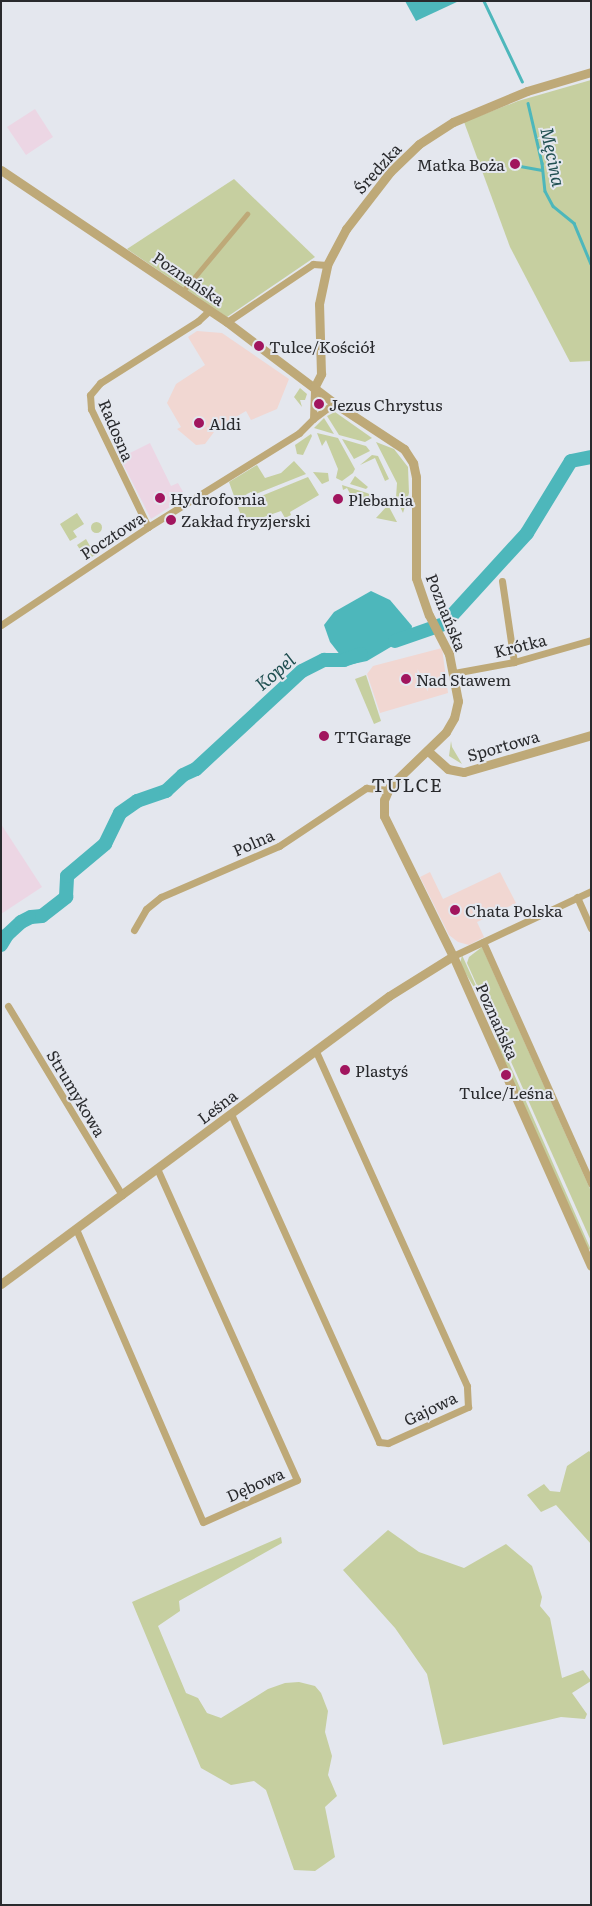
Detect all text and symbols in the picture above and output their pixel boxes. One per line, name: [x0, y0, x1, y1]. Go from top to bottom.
water label: Męcina: [536, 125, 570, 189]
street label: Średzka: [349, 139, 405, 197]
place label: Matka Boża: [417, 154, 505, 174]
marker: Matka Boża: [509, 158, 521, 170]
street label: Poznańska: [150, 247, 228, 309]
place label: Tulce/Kościół: [269, 336, 375, 356]
marker: Tulce/Kościół: [253, 340, 265, 352]
place label: Jezus Chrystus: [329, 394, 442, 414]
street label: Radosna: [95, 396, 139, 464]
marker: Jezus Chrystus: [313, 398, 325, 410]
place label: Aldi: [209, 413, 241, 433]
marker: Aldi: [193, 417, 205, 429]
place label: Hydrofornia: [170, 488, 266, 508]
place label: Plebania: [348, 489, 413, 509]
marker: Hydrofornia: [154, 492, 166, 504]
marker: Plebania: [332, 493, 344, 505]
street label: Pocztowa: [76, 507, 148, 563]
place label: Zakład fryzjerski: [181, 510, 310, 530]
marker: Zakład fryzjerski: [165, 514, 177, 526]
street label: Poznańska: [423, 570, 471, 654]
street label: Krótka: [492, 629, 548, 661]
water label: Kopel: [251, 649, 299, 695]
place label: Nad Stawem: [416, 669, 511, 689]
marker: Nad Stawem: [400, 673, 412, 685]
place label: TTGarage: [334, 726, 411, 746]
street label: Sportowa: [465, 726, 541, 764]
marker: TTGarage: [318, 730, 330, 742]
district label: TULCE: [371, 774, 443, 796]
street label: Polna: [229, 824, 277, 860]
place label: Chata Polska: [465, 900, 563, 920]
marker: Chata Polska: [449, 904, 461, 916]
street label: Poznańska: [473, 980, 523, 1062]
street label: Strumykowa: [44, 1046, 110, 1140]
place label: Plastyś: [355, 1060, 408, 1080]
marker: Plastyś: [339, 1064, 351, 1076]
marker: Tulce/Leśna: [500, 1069, 512, 1081]
place label: Tulce/Leśna: [459, 1082, 553, 1102]
street label: Leśna: [193, 1085, 241, 1127]
street label: Gajowa: [400, 1387, 460, 1429]
street label: Dębowa: [223, 1463, 287, 1505]

